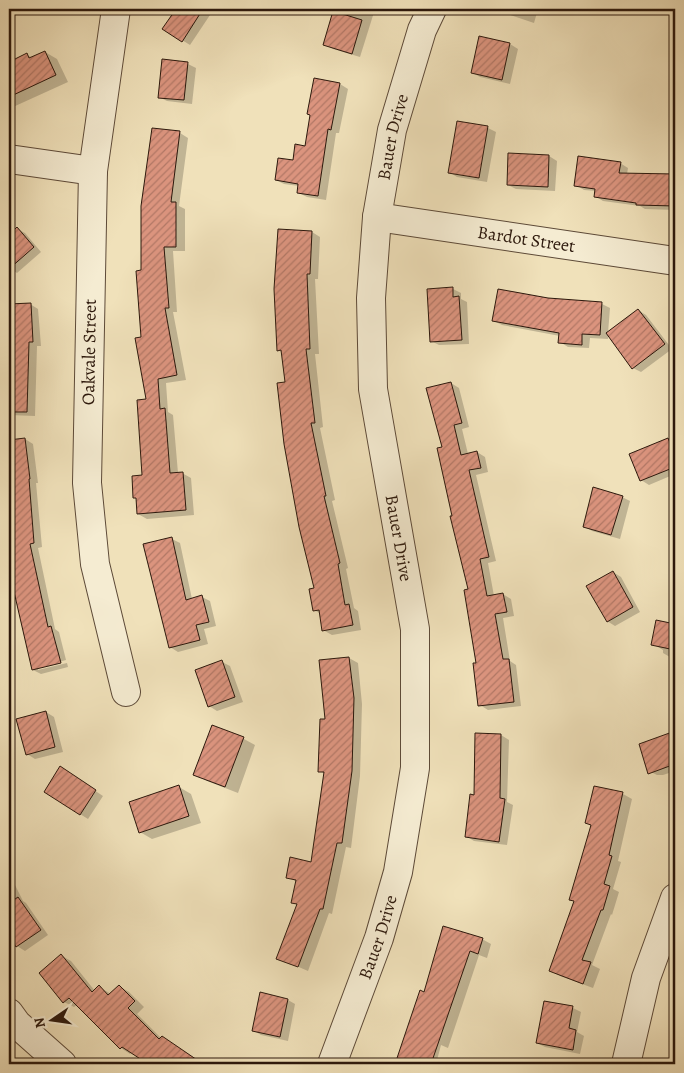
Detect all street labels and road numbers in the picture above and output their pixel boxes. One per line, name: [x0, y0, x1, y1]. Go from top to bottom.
street label: Bauer Drive: [372, 91, 414, 182]
street label: Bardot Street: [476, 220, 577, 258]
street label: Oakvale Street: [76, 299, 102, 405]
street label: Bauer Drive: [380, 493, 418, 583]
street label: Bauer Drive: [353, 892, 403, 983]

